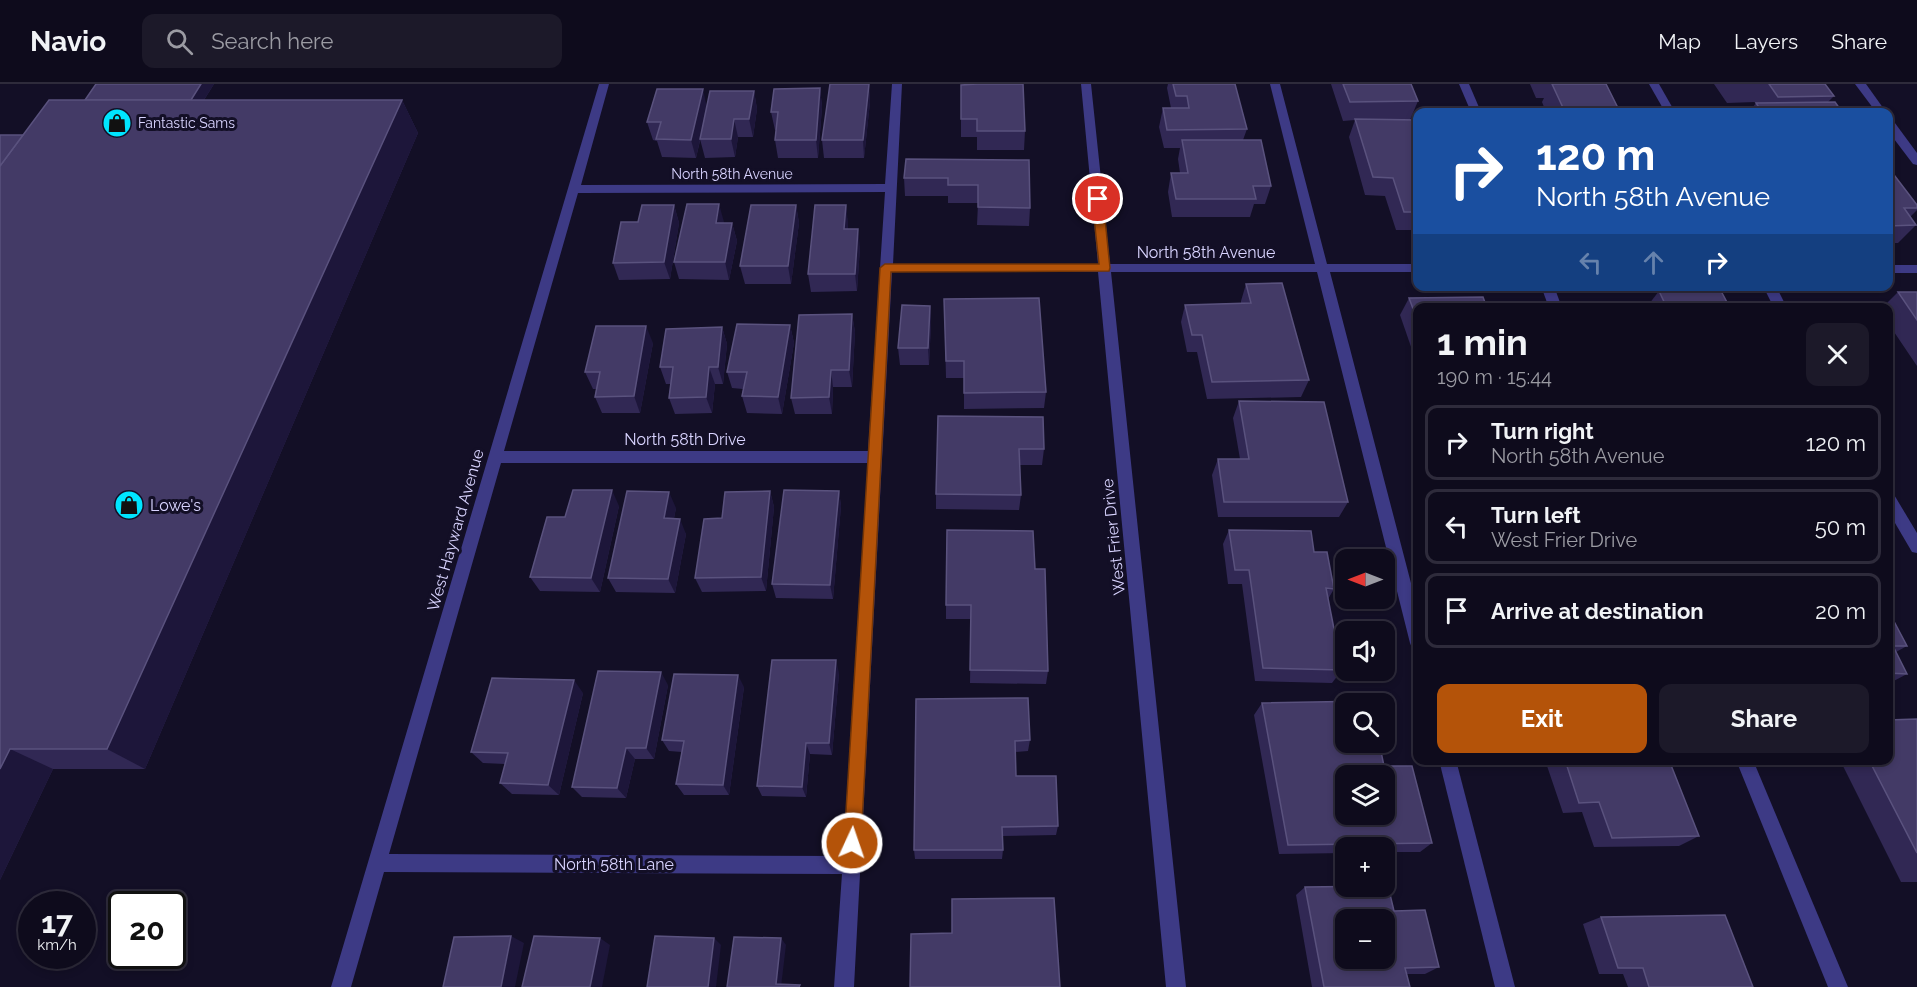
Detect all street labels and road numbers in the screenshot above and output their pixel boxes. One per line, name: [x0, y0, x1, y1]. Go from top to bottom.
street label: North 58th Avenue: [671, 166, 793, 182]
street label: North 58th Avenue: [1137, 243, 1275, 262]
street label: North 58th Drive: [624, 430, 746, 449]
street label: West Hayward Avenue: [423, 447, 488, 613]
street label: West Frier Drive: [1098, 478, 1129, 596]
street label: North 58th Lane: [554, 855, 674, 874]

